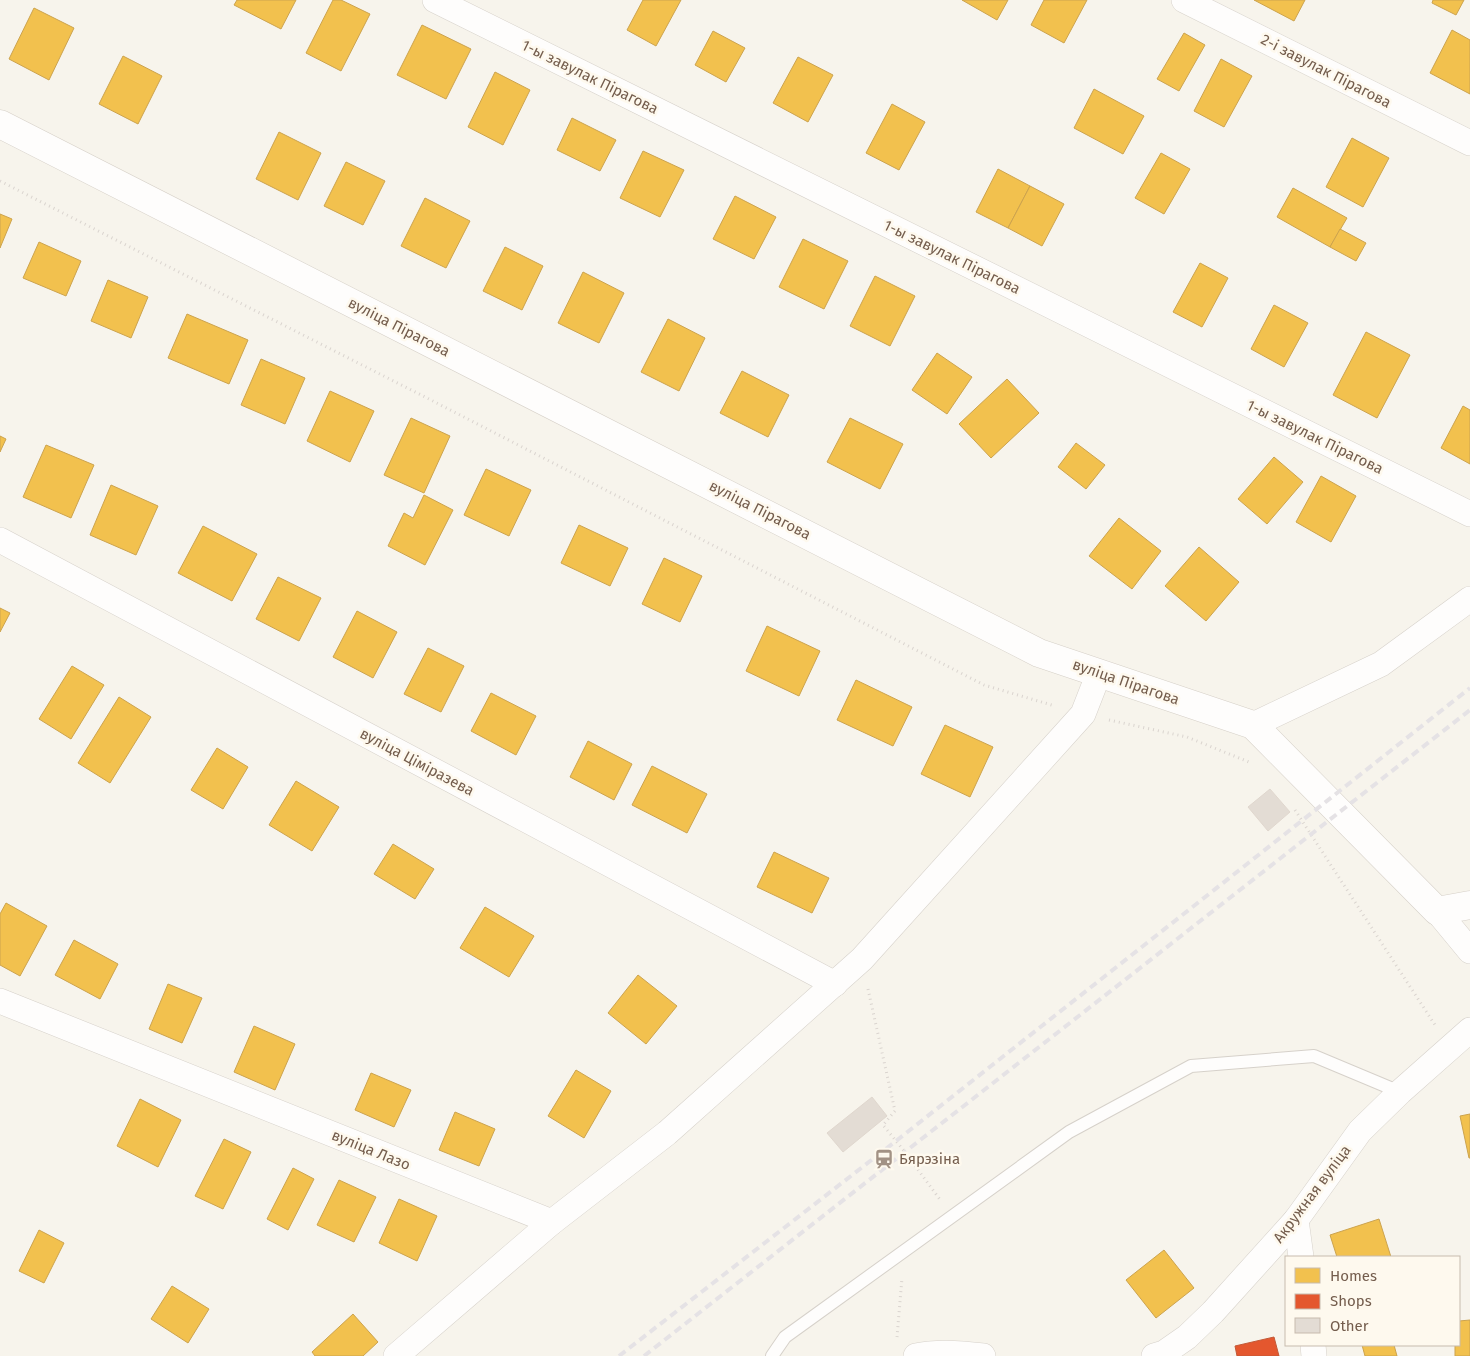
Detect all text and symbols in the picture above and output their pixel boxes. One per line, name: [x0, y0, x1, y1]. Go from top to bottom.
street label: 2-і завулак Пірагова: [1258, 30, 1394, 112]
street label: 1-ы завулак Пірагова: [519, 36, 661, 118]
street label: 1-ы завулак Пірагова: [881, 216, 1023, 298]
street label: вуліца Пірагова: [345, 294, 453, 360]
street label: 1-ы завулак Пірагова: [1244, 396, 1386, 478]
street label: вуліца Пірагова: [706, 477, 814, 543]
street label: вуліца Пірагова: [1070, 655, 1182, 709]
street label: вуліца Ціміразева: [357, 724, 477, 800]
street label: вуліца Лазо: [329, 1126, 413, 1174]
street label: Акружная вуліца: [1269, 1141, 1355, 1247]
station icon: Бярэзіна: [873, 1148, 895, 1170]
place label: Бярэзіна: [899, 1150, 960, 1168]
legend: [1285, 1256, 1460, 1346]
text: Homes: [1330, 1267, 1377, 1285]
text: Shops: [1330, 1292, 1372, 1310]
text: Other: [1330, 1317, 1369, 1335]

